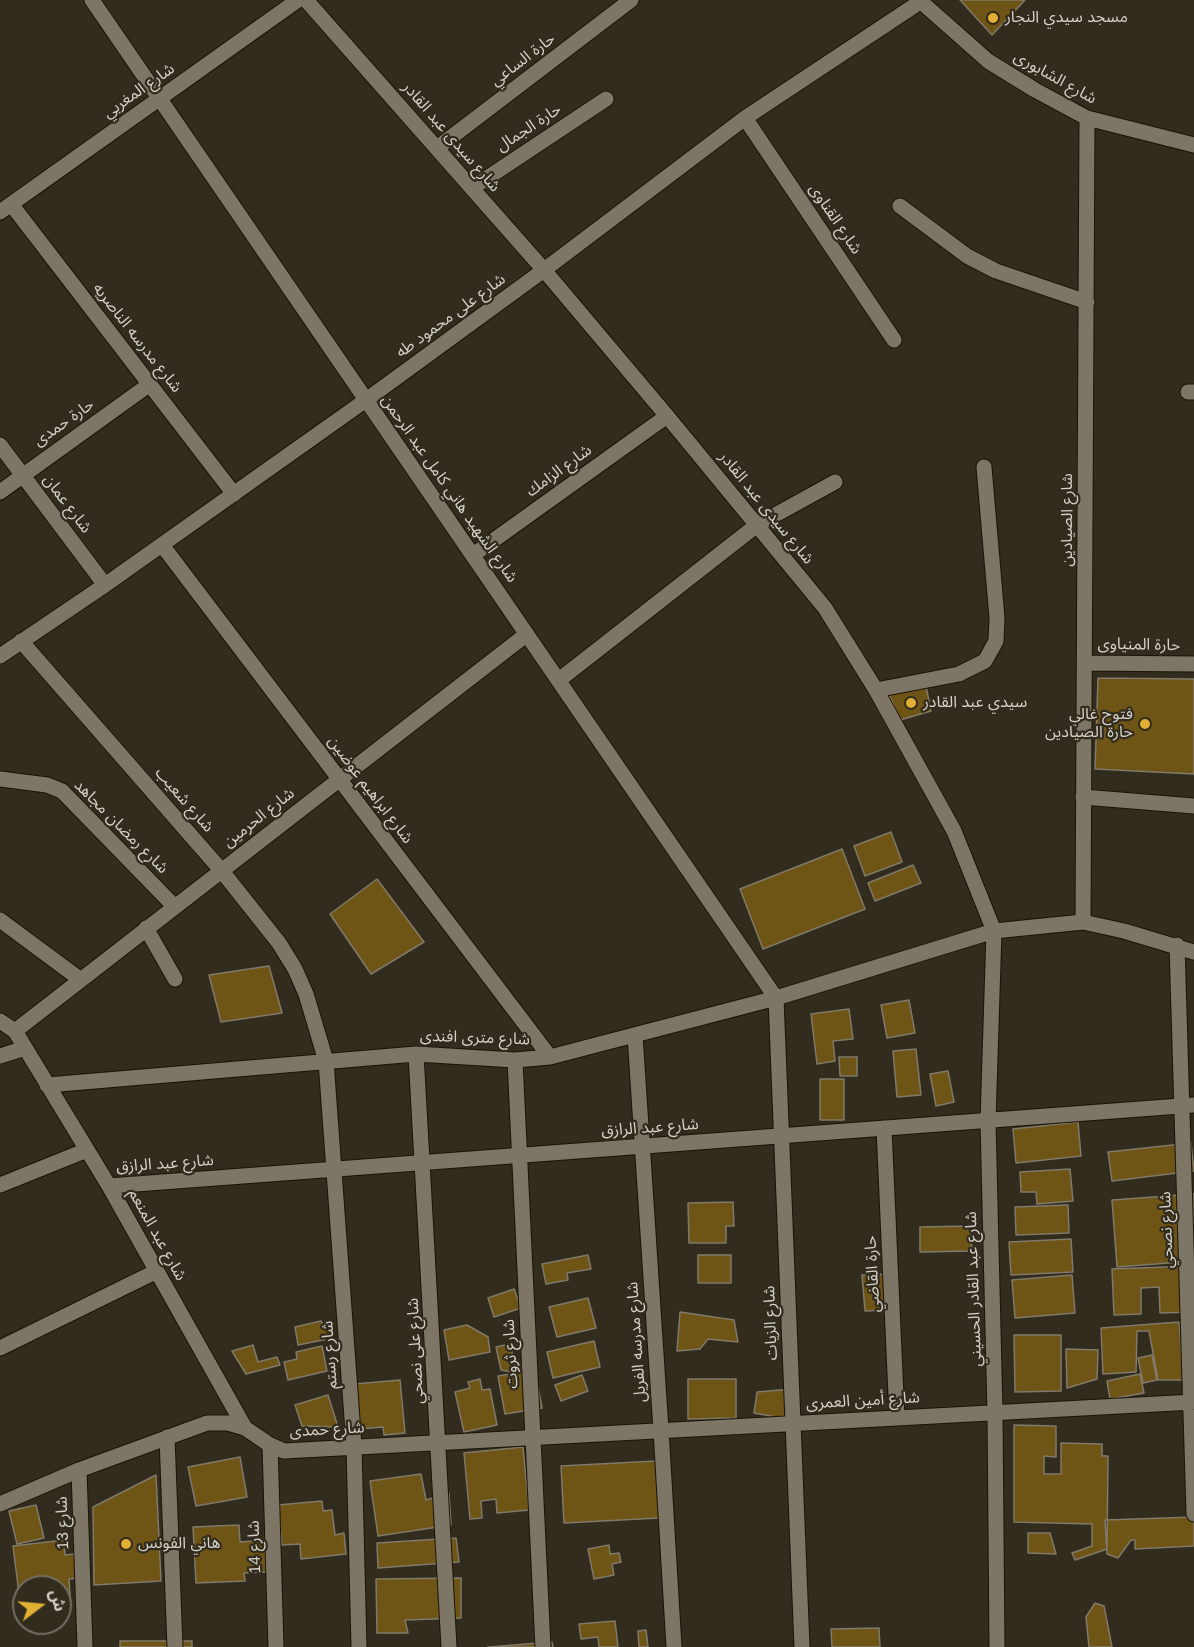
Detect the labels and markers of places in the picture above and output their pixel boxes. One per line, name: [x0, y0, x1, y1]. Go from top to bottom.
place label: مسجد سيدي النجار: [1005, 8, 1128, 28]
marker: مسجد سيدي النجار: [986, 11, 1000, 25]
place label: سيدي عبد القادر: [923, 693, 1027, 713]
marker: سيدي عبد القادر: [904, 696, 918, 710]
place label: فتوح غالي حارة الصيادين: [1045, 705, 1133, 743]
marker: فتوح غالي حارة الصيادين: [1138, 717, 1152, 731]
place label: هاني الفونس: [138, 1534, 220, 1554]
marker: هاني الفونس: [119, 1537, 133, 1551]

